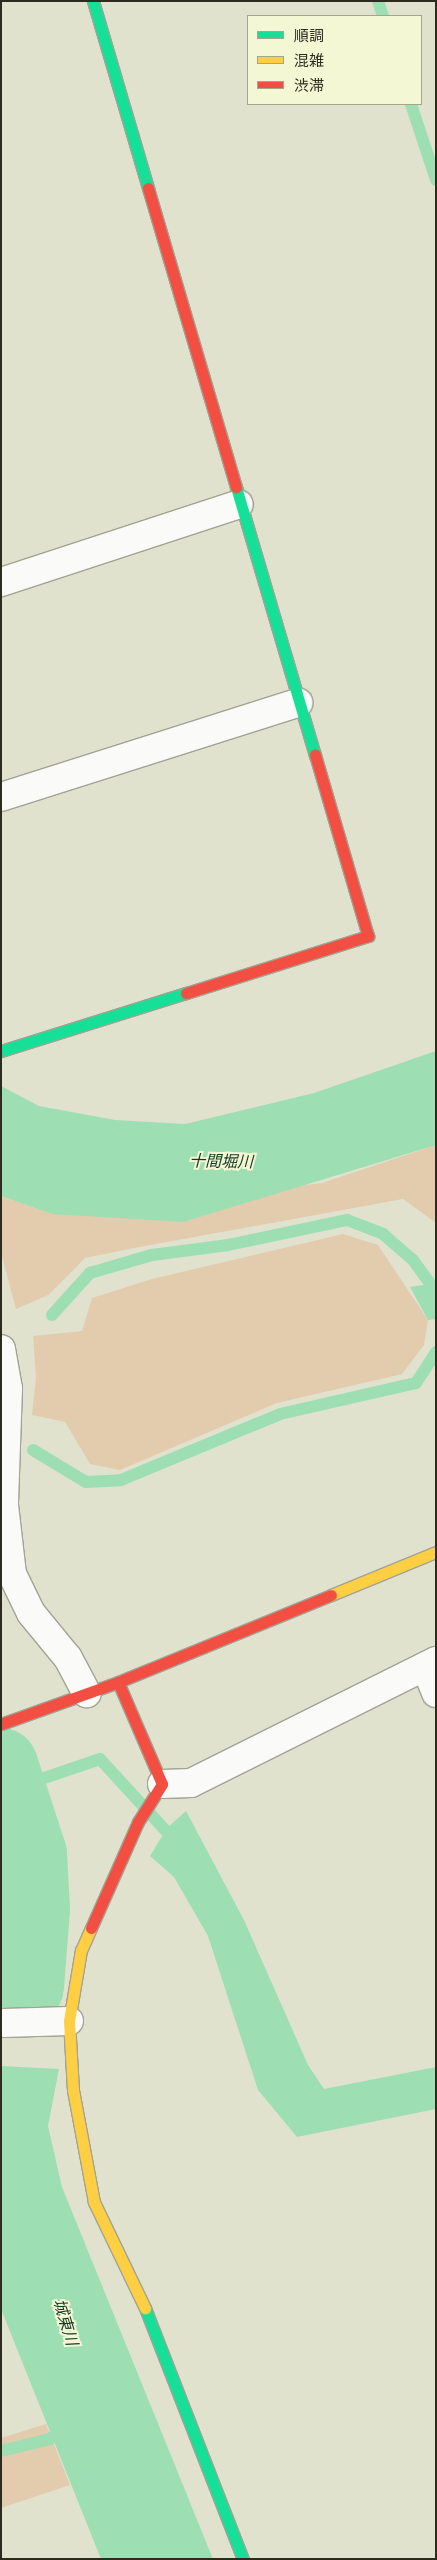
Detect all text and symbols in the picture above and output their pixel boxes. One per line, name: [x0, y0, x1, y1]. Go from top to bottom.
legend: [247, 15, 422, 105]
text: 順調: [294, 26, 324, 44]
text: 混雑: [294, 51, 324, 69]
text: 渋滞: [294, 76, 324, 94]
water label: 十間堀川: [189, 1151, 253, 1171]
water label: 城東川: [50, 2296, 82, 2348]

